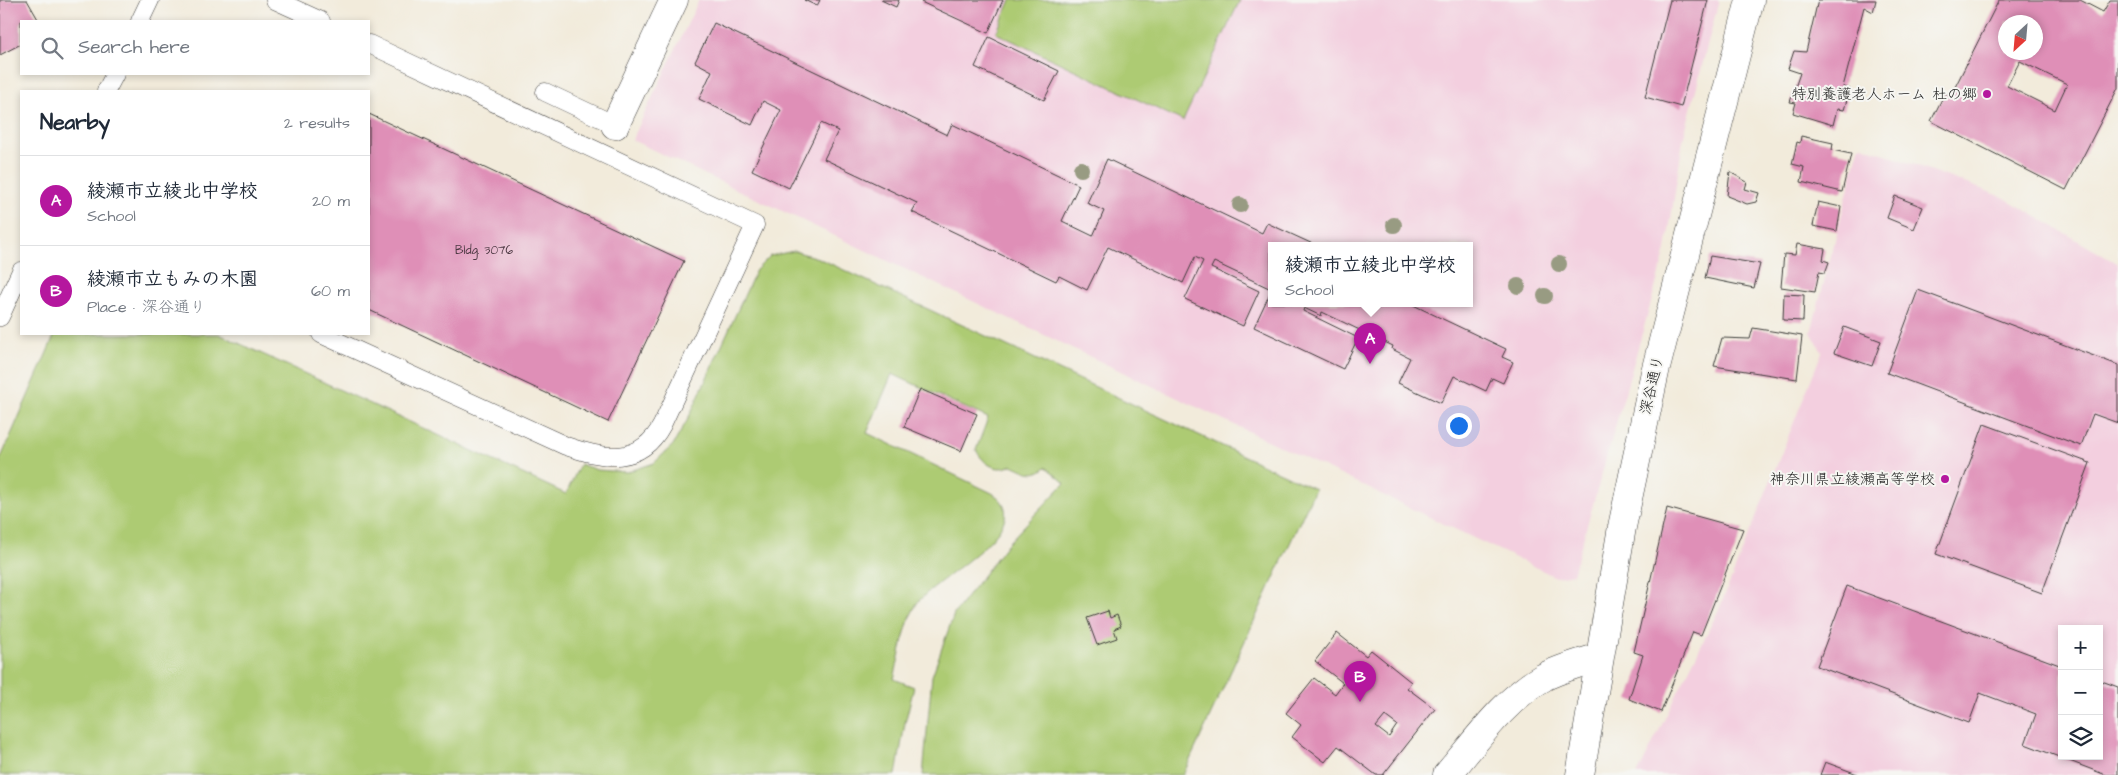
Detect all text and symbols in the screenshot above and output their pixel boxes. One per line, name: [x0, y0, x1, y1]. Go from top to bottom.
north arrow: [1998, 15, 2043, 60]
search box: [20, 20, 370, 75]
icon: search: [38, 34, 66, 62]
text: Search here: [78, 34, 190, 61]
place label: 特別養護老人ホーム 杜の郷: [1792, 84, 1977, 105]
marker: 特別養護老人ホーム 杜の郷: [1981, 88, 1993, 100]
text: Nearby: [40, 108, 110, 137]
text: 2 results: [284, 112, 350, 134]
text: 綾瀬市立綾北中学校: [87, 178, 258, 205]
text: A: [51, 190, 61, 212]
text: 20 m: [312, 190, 350, 212]
text: School: [87, 205, 136, 227]
house number: Bldg. 3076: [455, 242, 513, 260]
popup: [1268, 242, 1473, 307]
text: 綾瀬市立綾北中学校: [1285, 252, 1456, 279]
text: 綾瀬市立もみの木園: [87, 266, 258, 293]
text: School: [1285, 279, 1334, 301]
text: B: [50, 280, 62, 302]
text: 60 m: [311, 280, 350, 302]
text: Place · 深谷通り: [87, 296, 206, 318]
pin: A: [1354, 323, 1386, 364]
street label: 深谷通り: [1635, 353, 1669, 417]
your location: [1446, 413, 1472, 439]
place label: 神奈川県立綾瀬高等学校: [1770, 469, 1935, 490]
marker: 神奈川県立綾瀬高等学校: [1939, 473, 1951, 485]
map controls: [2058, 625, 2103, 760]
button: +: [2058, 625, 2103, 670]
pin: B: [1344, 661, 1376, 702]
button: −: [2058, 670, 2103, 715]
button: layers: [2058, 715, 2103, 760]

